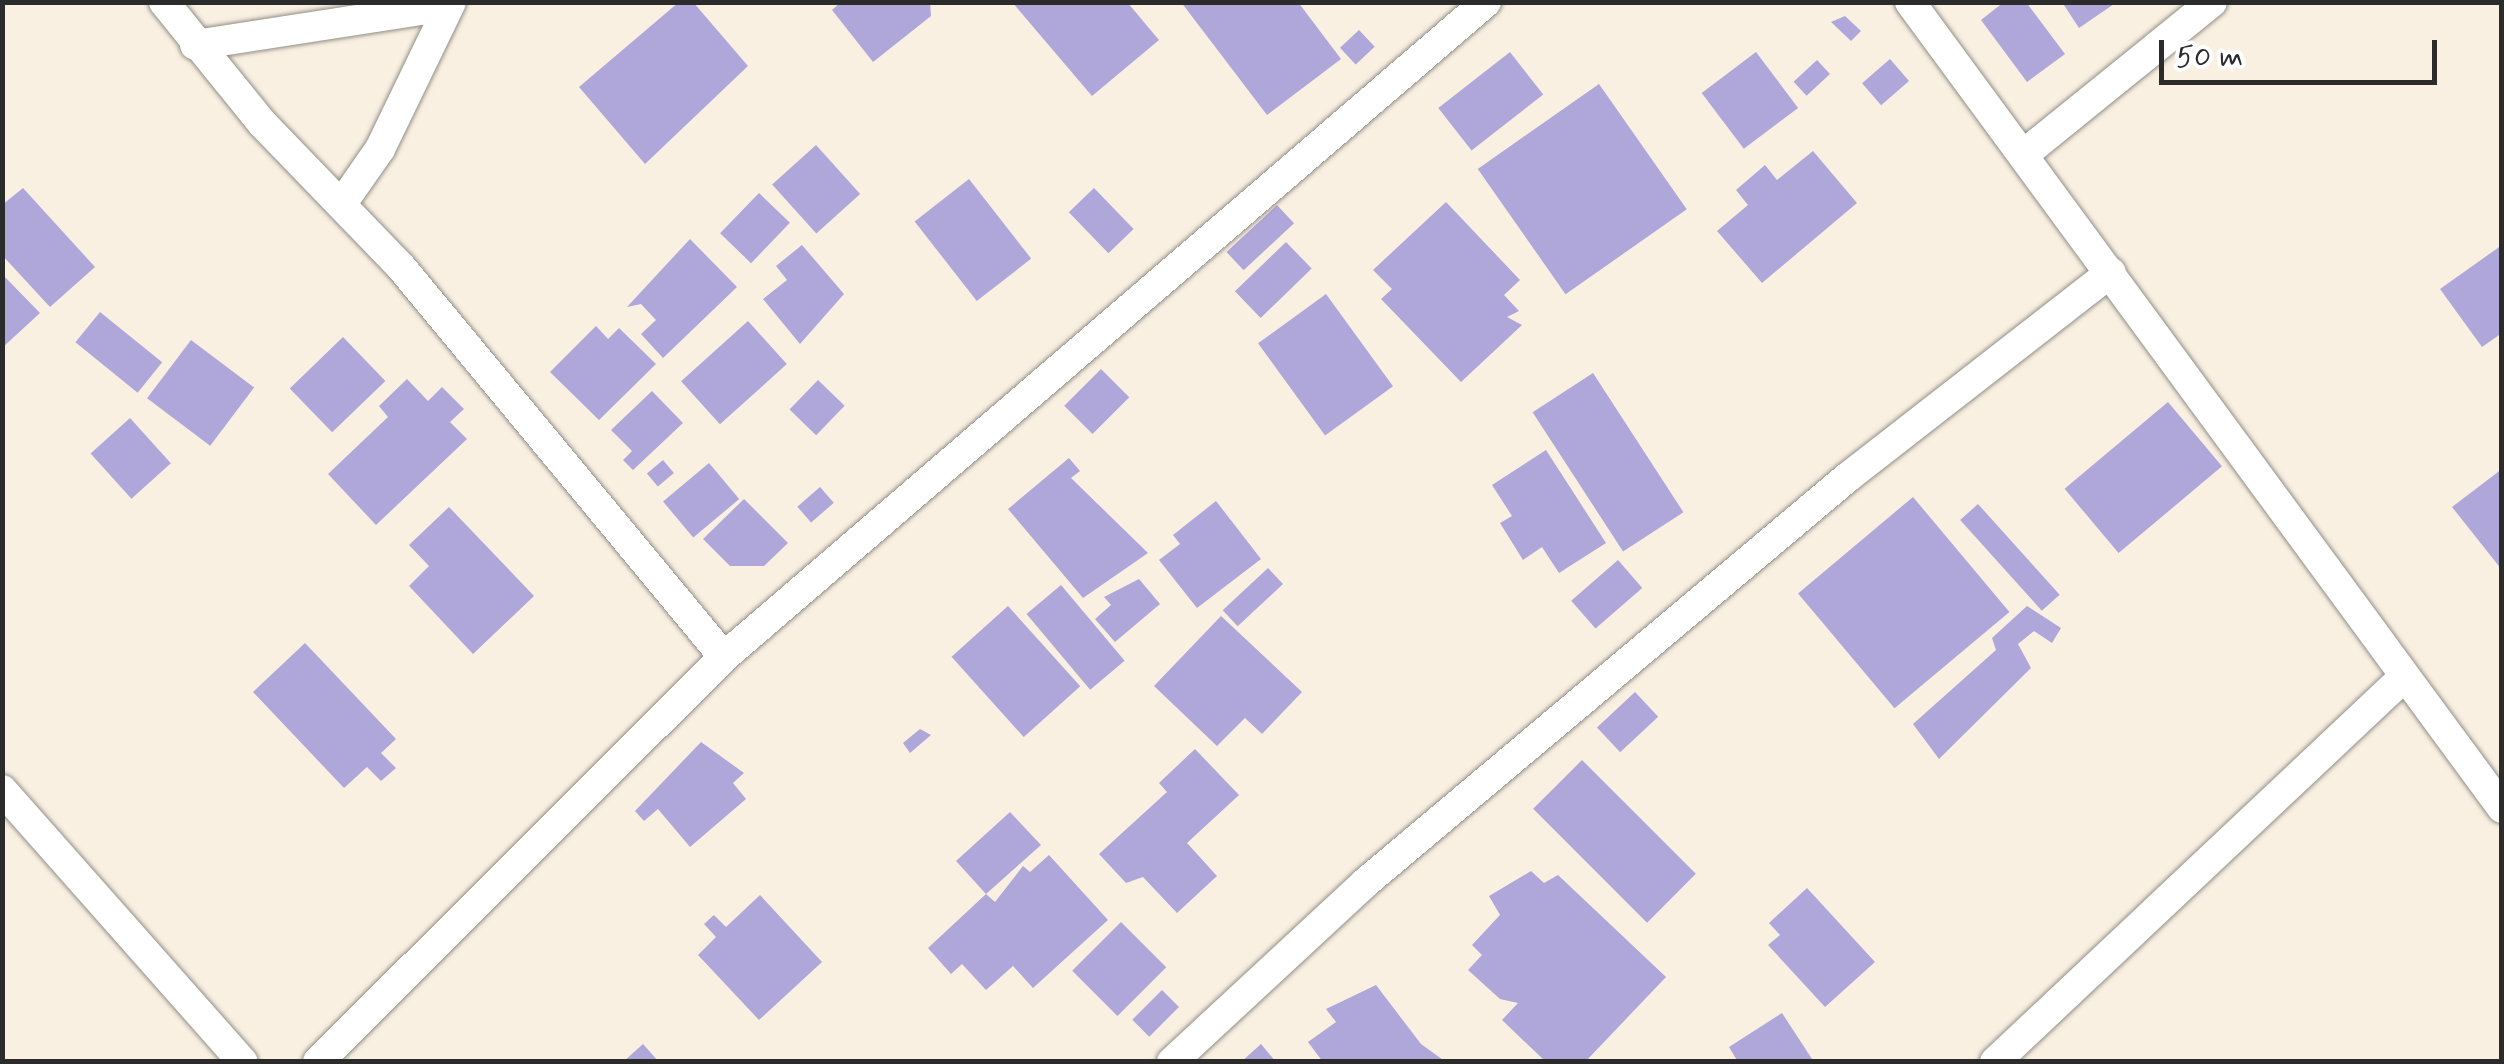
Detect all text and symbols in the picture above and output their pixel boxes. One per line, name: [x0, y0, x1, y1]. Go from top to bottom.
scale bar: [2164, 20, 2442, 82]
text: 50 m: [2176, 38, 2243, 77]

